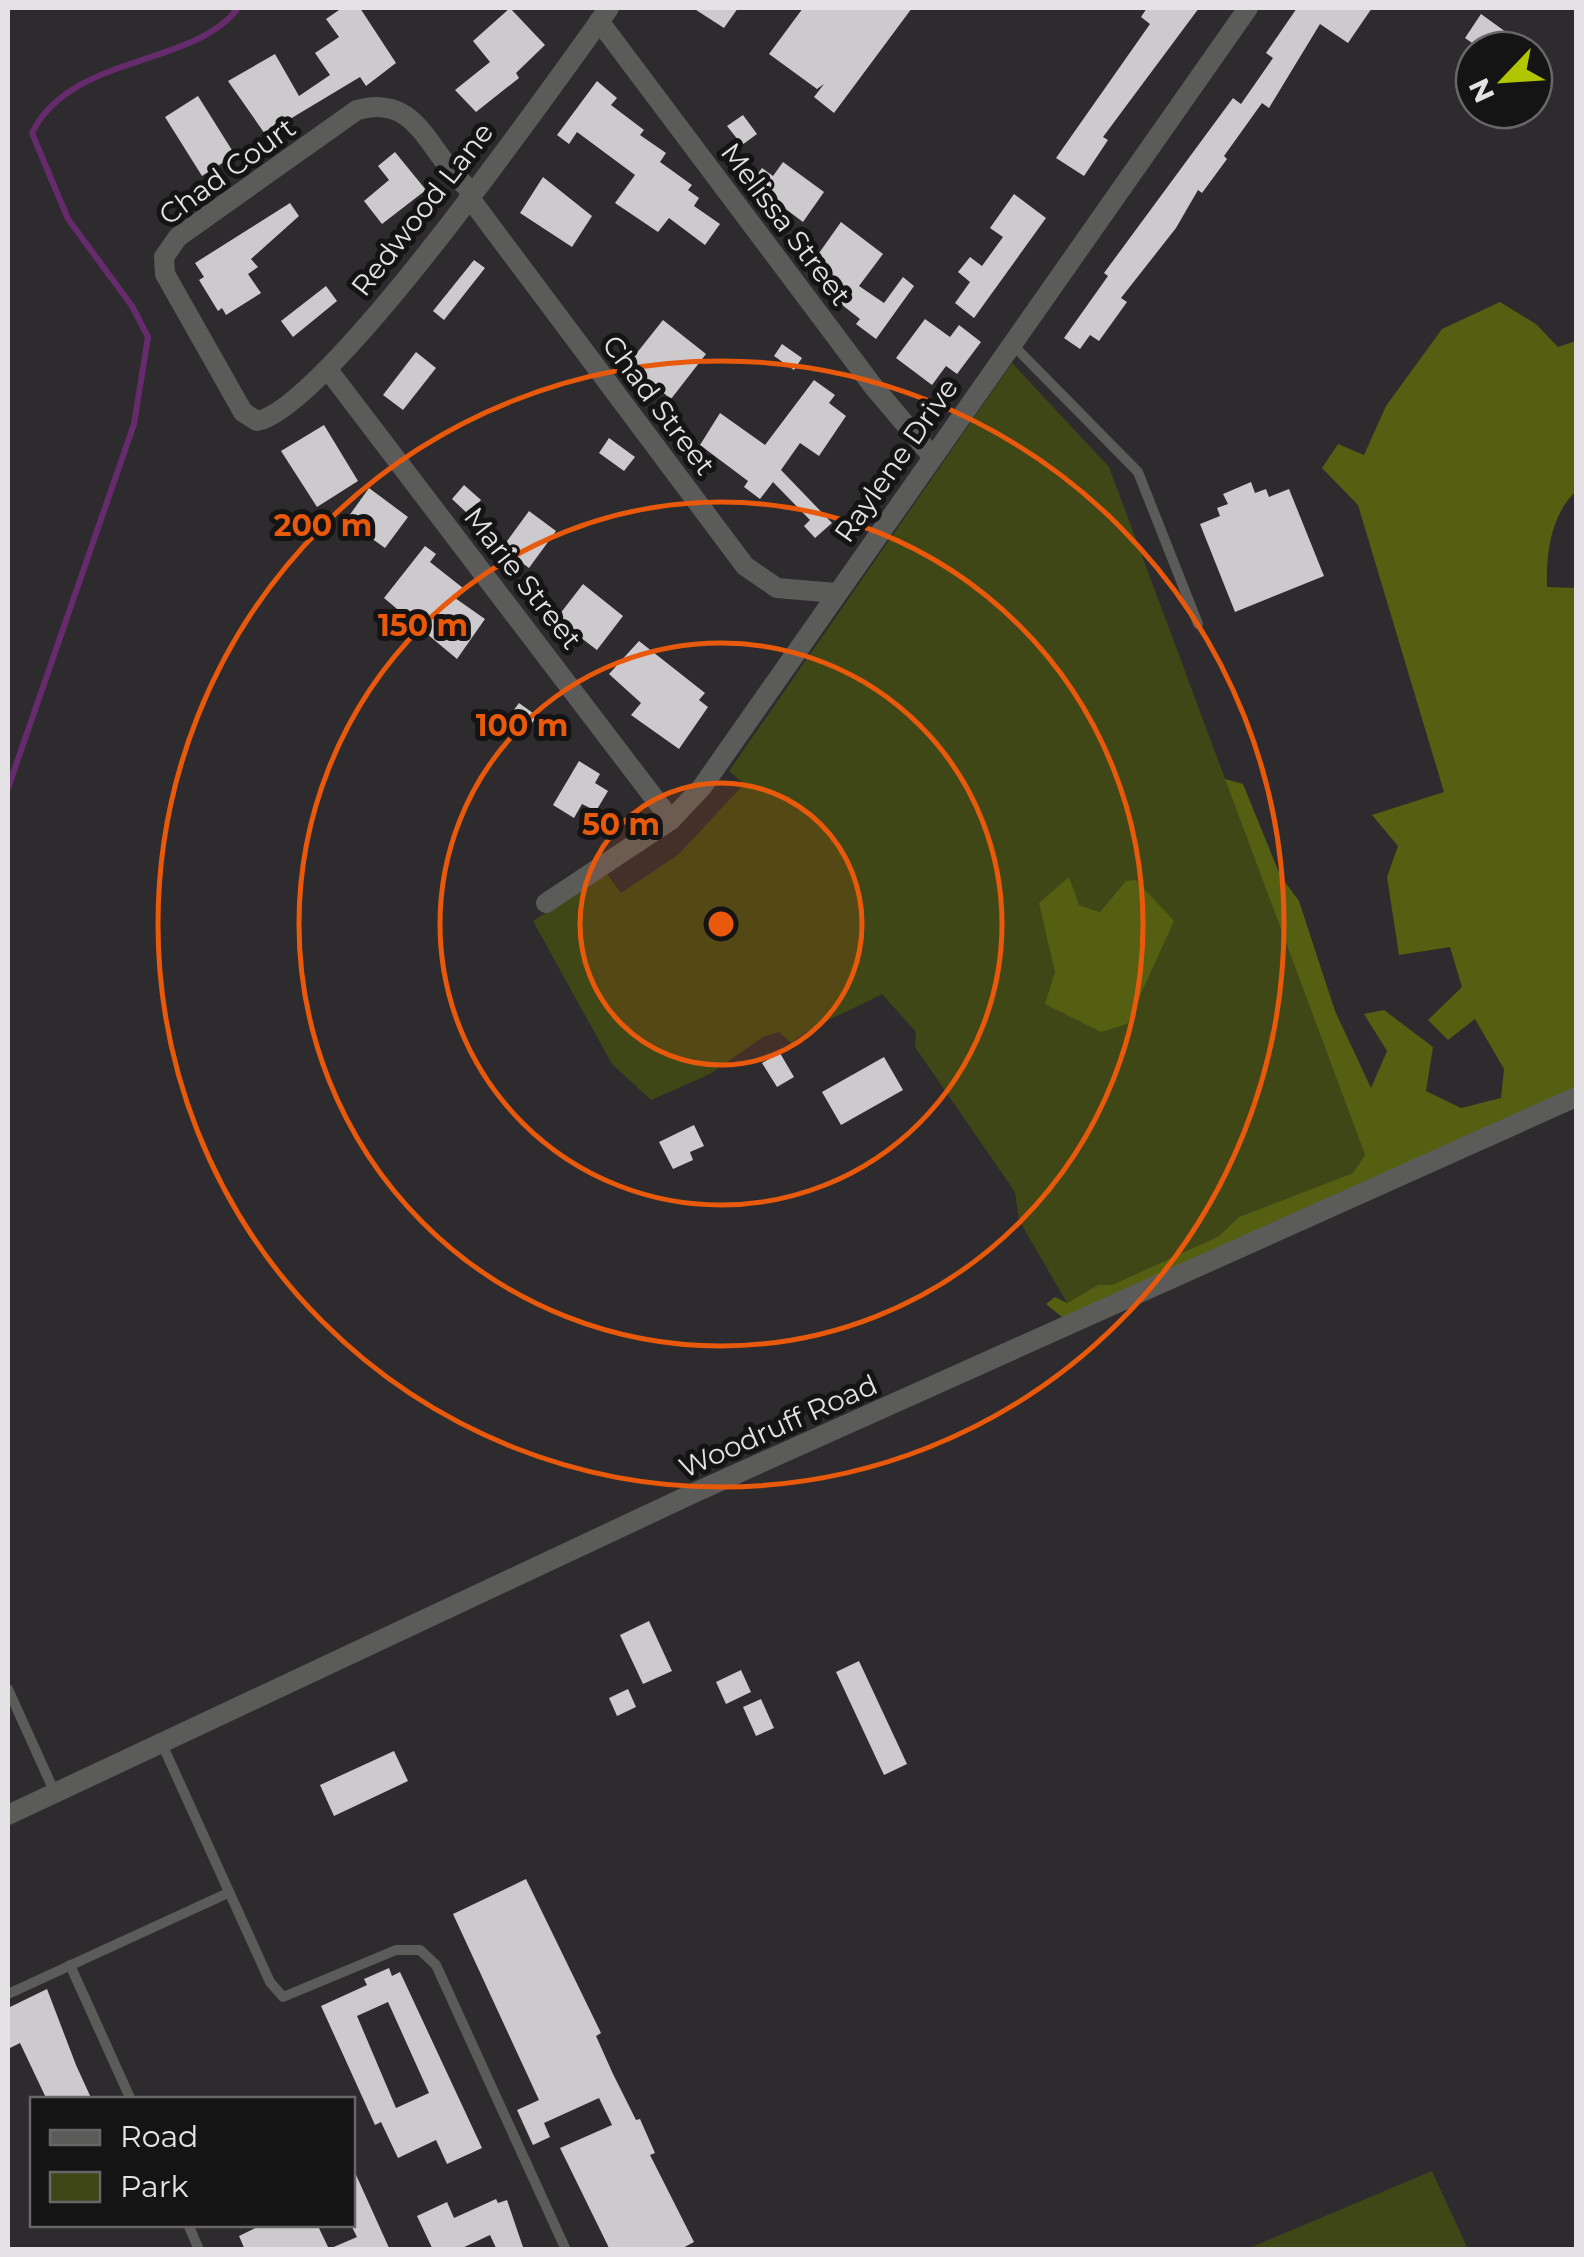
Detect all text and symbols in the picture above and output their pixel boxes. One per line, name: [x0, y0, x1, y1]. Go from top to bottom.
north arrow: [1454, 30, 1554, 130]
text: N: [1461, 73, 1502, 108]
street label: Chad Court: [152, 110, 302, 232]
street label: Redwood Lane: [344, 116, 500, 302]
street label: Melissa Street: [714, 136, 858, 312]
street label: Chad Street: [595, 328, 723, 482]
street label: Raylene Drive: [827, 372, 965, 548]
street label: Marie Street: [457, 500, 589, 656]
text: 200 m: [274, 507, 372, 544]
text: 150 m: [378, 607, 468, 644]
text: 100 m: [476, 707, 568, 744]
text: 50 m: [582, 806, 660, 843]
centre of rings: [703, 906, 739, 942]
street label: Woodruff Road: [674, 1367, 882, 1485]
legend: [30, 2097, 355, 2227]
text: Road: [120, 2118, 198, 2155]
text: Park: [120, 2168, 189, 2205]

